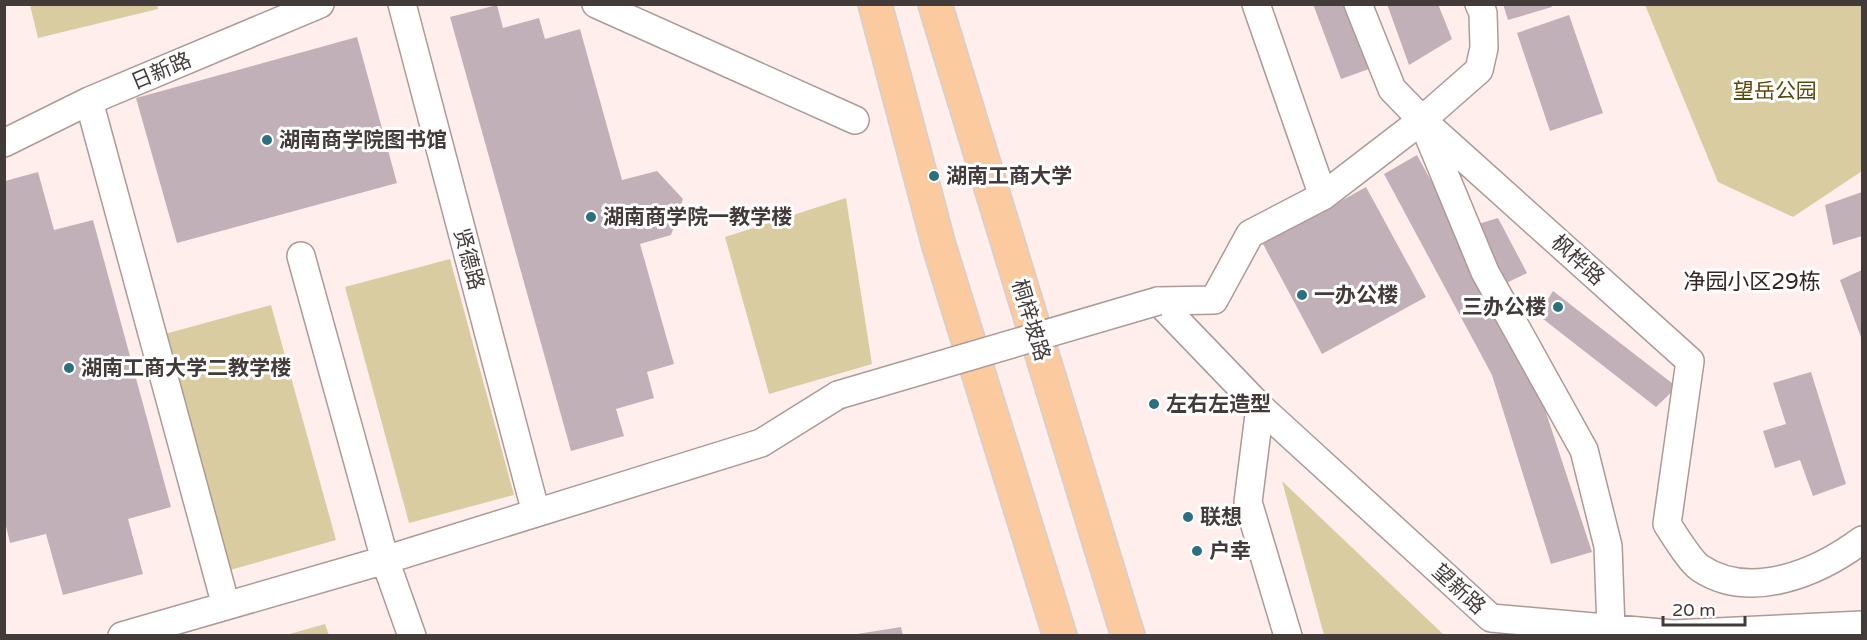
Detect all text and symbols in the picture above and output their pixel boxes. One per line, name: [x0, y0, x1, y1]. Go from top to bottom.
street label: 日新路: [127, 48, 195, 95]
park label: 望岳公园: [1733, 79, 1817, 104]
place label: 湖南商学院图书馆: [279, 128, 447, 153]
marker: 湖南商学院图书馆: [260, 133, 274, 147]
place label: 湖南工商大学: [946, 164, 1072, 189]
marker: 湖南工商大学: [927, 169, 941, 183]
place label: 湖南商学院一教学楼: [603, 205, 792, 230]
marker: 湖南商学院一教学楼: [584, 210, 598, 224]
street label: 贤德路: [448, 225, 489, 293]
street label: 枫桦路: [1546, 230, 1609, 291]
district label: 净园小区29栋: [1683, 269, 1821, 295]
street label: 桐梓坡路: [1006, 276, 1055, 364]
place label: 一办公楼: [1314, 283, 1398, 308]
marker: 一办公楼: [1295, 288, 1309, 302]
place label: 三办公楼: [1462, 295, 1546, 320]
marker: 三办公楼: [1551, 300, 1565, 314]
place label: 湖南工商大学二教学楼: [81, 356, 291, 381]
marker: 湖南工商大学二教学楼: [62, 361, 76, 375]
place label: 左右左造型: [1166, 392, 1271, 417]
marker: 左右左造型: [1147, 397, 1161, 411]
place label: 联想: [1200, 505, 1242, 530]
marker: 联想: [1181, 510, 1195, 524]
place label: 户幸: [1209, 539, 1251, 564]
marker: 户幸: [1190, 544, 1204, 558]
street label: 望新路: [1427, 559, 1490, 620]
scale bar: [1663, 589, 1746, 627]
text: 20 m: [1672, 599, 1716, 621]

